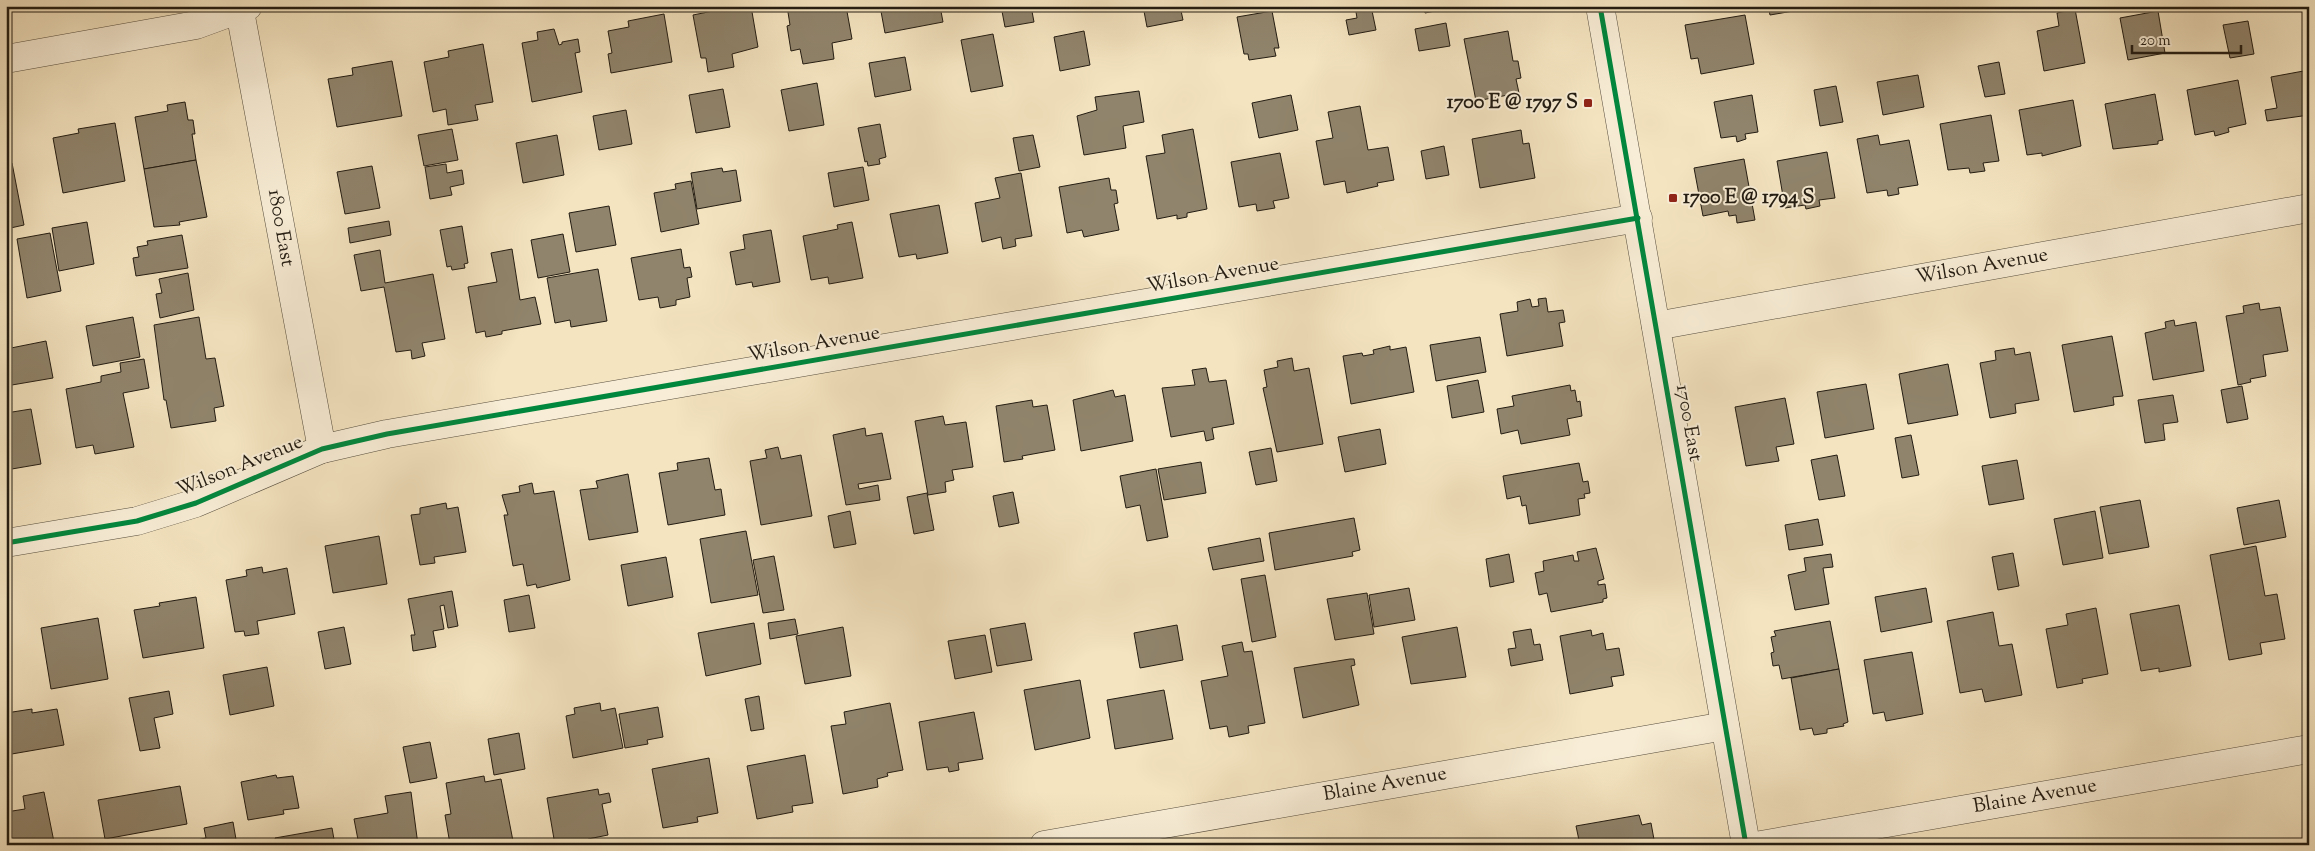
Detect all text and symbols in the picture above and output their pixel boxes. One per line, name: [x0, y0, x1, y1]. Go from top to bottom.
scale bar: [2132, 22, 2241, 54]
text: 20 m: [2140, 31, 2171, 52]
place label: 1700 E @ 1797 S: [1447, 89, 1578, 118]
marker: 1700 E @ 1797 S: [1582, 97, 1594, 109]
place label: 1700 E @ 1794 S: [1683, 184, 1814, 213]
street label: 1800 East: [259, 187, 301, 269]
marker: 1700 E @ 1794 S: [1667, 192, 1679, 204]
street label: Wilson Avenue: [1913, 241, 2051, 293]
street label: Wilson Avenue: [1144, 250, 1282, 302]
street label: Wilson Avenue: [745, 319, 883, 371]
street label: 1700 East: [1667, 382, 1709, 464]
street label: Wilson Avenue: [172, 428, 308, 506]
street label: Blaine Avenue: [1321, 760, 1449, 810]
street label: Blaine Avenue: [1971, 772, 2099, 822]

